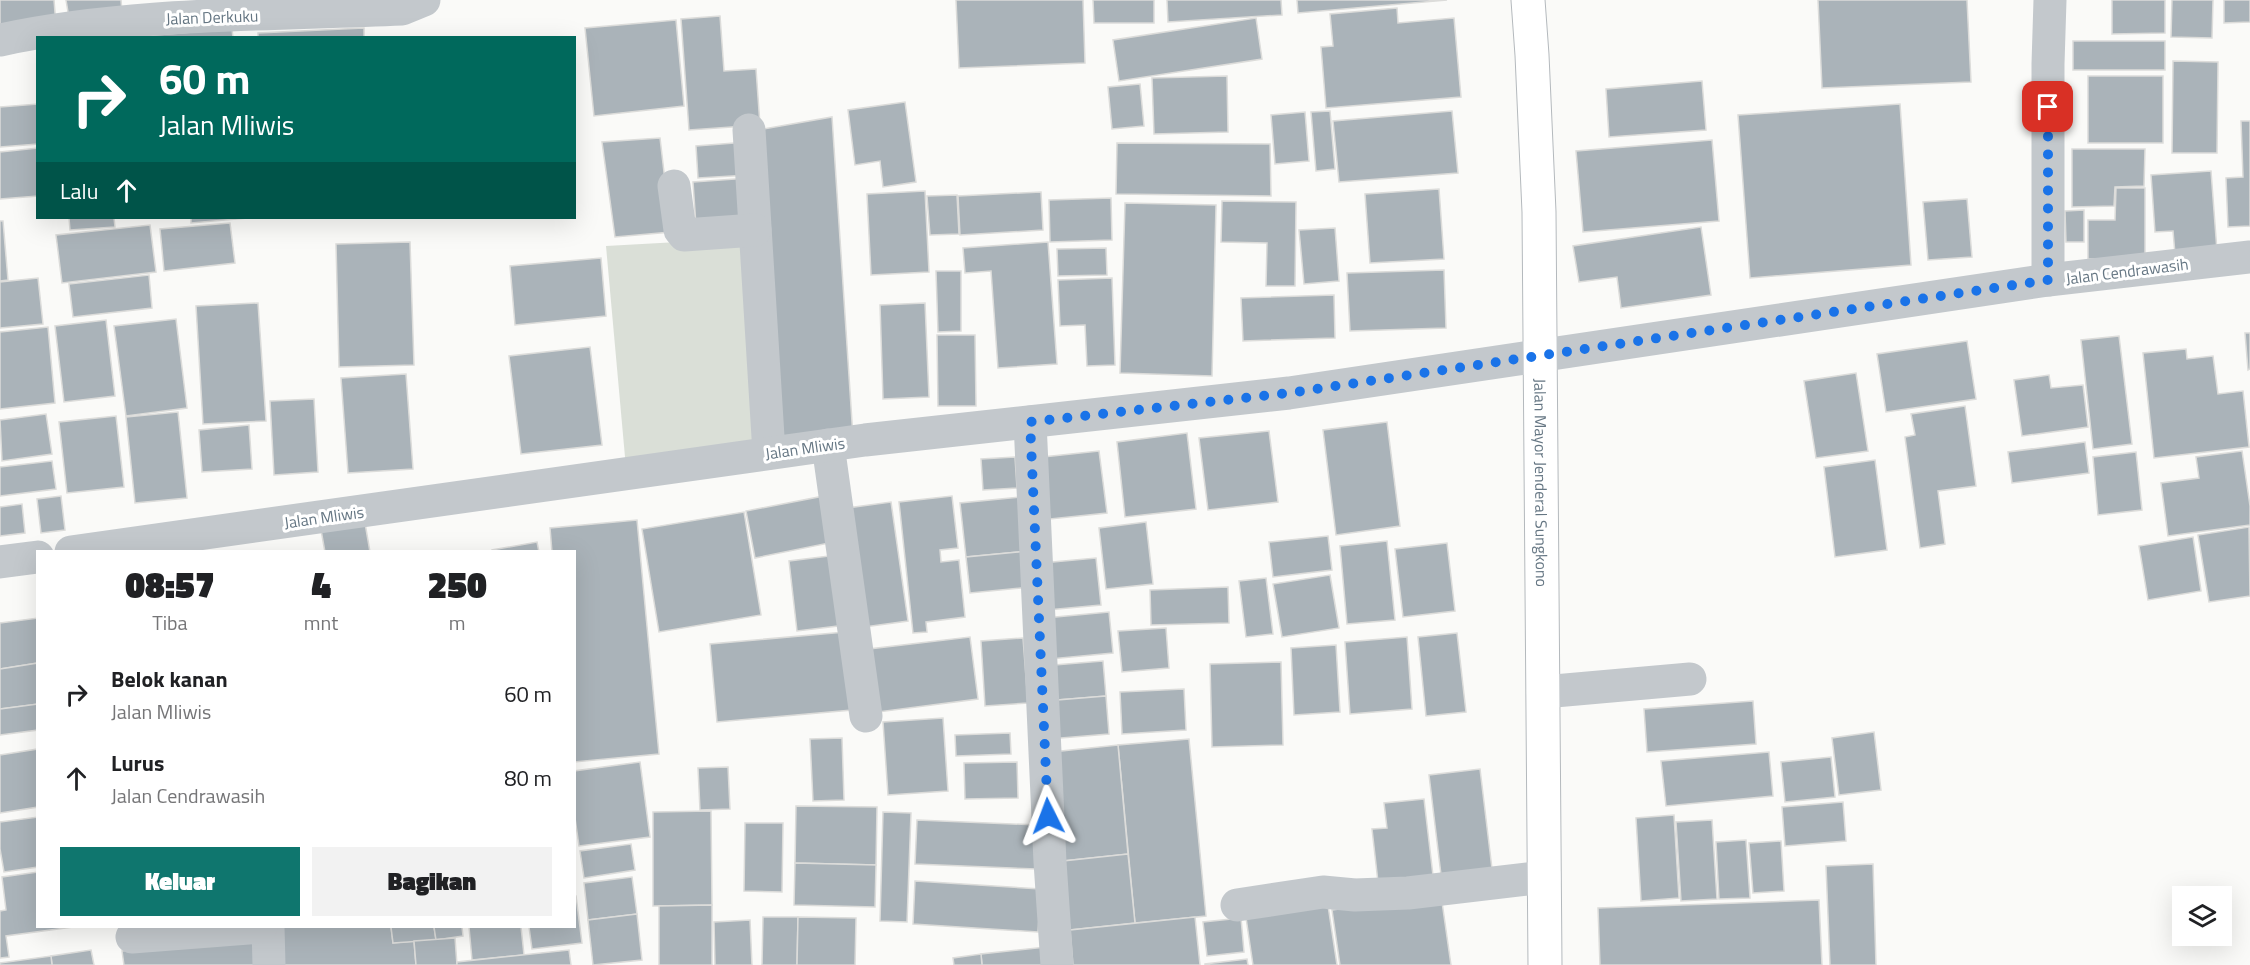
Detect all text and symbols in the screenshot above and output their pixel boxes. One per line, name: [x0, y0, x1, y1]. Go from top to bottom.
street label: Jalan Derkuku: [165, 3, 259, 31]
text: 60 m: [159, 46, 251, 110]
icon: right: [60, 60, 138, 138]
pin: [2022, 81, 2073, 132]
icon: arrive: [2031, 90, 2064, 123]
text: Jalan Mliwis: [159, 104, 294, 145]
text: Lalu: [60, 174, 98, 208]
icon: ahead: [110, 174, 143, 207]
street label: Jalan Cendrawasih: [2064, 252, 2190, 290]
street label: Jalan Mayor Jenderal Sungkono: [1528, 378, 1554, 587]
street label: Jalan Mliwis: [764, 431, 846, 465]
street label: Jalan Mliwis: [283, 500, 365, 534]
text: 08:57: [125, 557, 215, 612]
text: 4: [311, 557, 331, 612]
text: 250: [427, 557, 487, 612]
text: Tiba: [152, 607, 188, 638]
text: mnt: [304, 607, 338, 638]
text: m: [449, 607, 465, 638]
text: Belok kanan: [111, 662, 228, 696]
text: 60 m: [504, 677, 552, 711]
icon: right: [60, 678, 93, 711]
text: Jalan Mliwis: [111, 696, 211, 727]
text: Lurus: [111, 746, 164, 780]
text: 80 m: [504, 761, 552, 795]
icon: ahead: [60, 762, 93, 795]
text: Jalan Cendrawasih: [111, 780, 265, 811]
position arrow: [1016, 784, 1080, 848]
button: Keluar: [60, 847, 300, 916]
button: Bagikan: [312, 847, 552, 916]
map controls: [2172, 886, 2232, 946]
button: layers: [2172, 886, 2232, 946]

